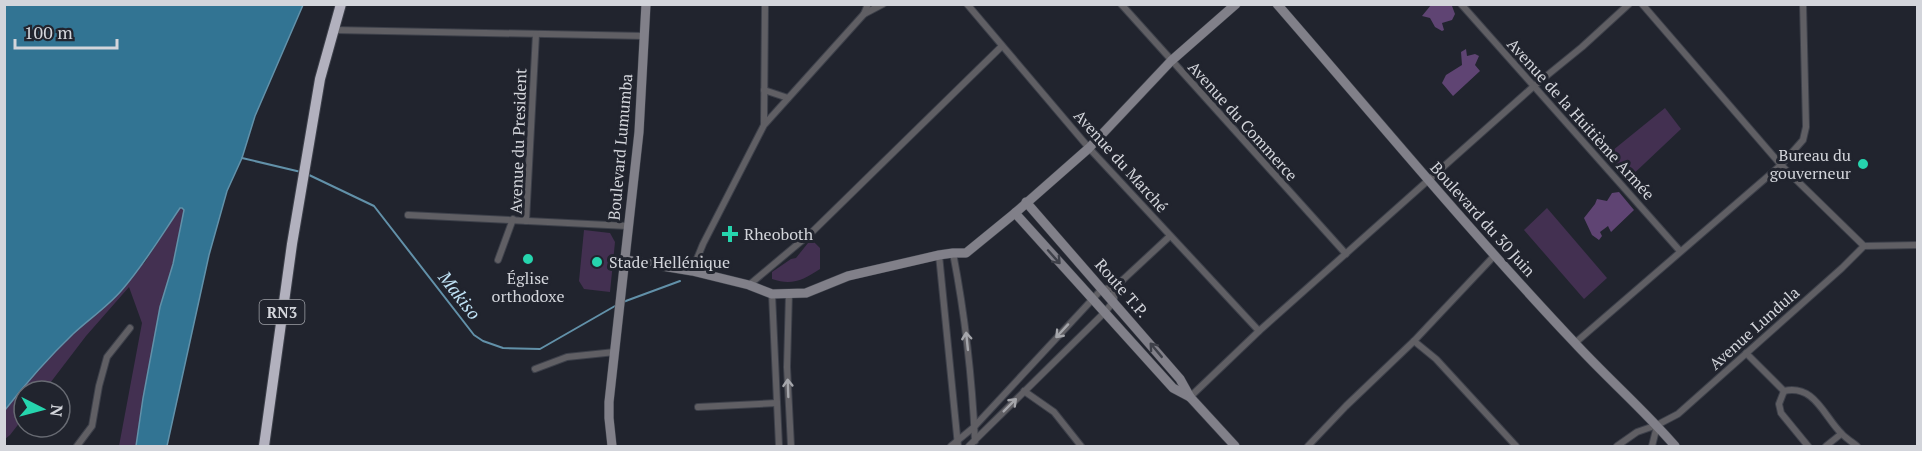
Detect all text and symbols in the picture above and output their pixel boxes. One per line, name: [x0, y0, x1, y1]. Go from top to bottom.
scale bar: [15, 12, 117, 50]
text: 100 m: [24, 20, 73, 44]
street label: Avenue de la Huitième Armée: [1502, 33, 1660, 205]
street label: Avenue du Commerce: [1183, 56, 1303, 186]
street label: Avenue du President: [504, 68, 532, 214]
street label: Boulevard Lumumba: [603, 73, 637, 221]
street label: Avenue du Marché: [1069, 105, 1173, 217]
place label: Bureau du gouverneur: [1770, 144, 1852, 184]
street label: Boulevard du 30 Juin: [1426, 157, 1541, 281]
marker: Bureau du gouverneur: [1856, 157, 1870, 171]
place label: Rheoboth: [744, 223, 814, 245]
marker: Rheoboth: [721, 225, 739, 243]
one-way arrow: [1047, 249, 1061, 264]
place label: Stade Hellénique: [609, 251, 730, 273]
marker: Église orthodoxe: [521, 252, 535, 266]
street label: Route T.P.: [1090, 254, 1154, 322]
marker: Stade Hellénique: [590, 255, 604, 269]
water label: Makiso: [433, 265, 487, 324]
place label: Église orthodoxe: [492, 267, 564, 307]
street label: Avenue Lundula: [1704, 281, 1804, 375]
road number: RN3: [260, 300, 304, 324]
one-way arrow: [1055, 324, 1069, 339]
one-way arrow: [961, 331, 972, 351]
one-way arrow: [1149, 342, 1162, 358]
north arrow: [12, 379, 72, 439]
one-way arrow: [783, 379, 794, 399]
one-way arrow: [1003, 398, 1018, 413]
text: N: [45, 403, 68, 418]

